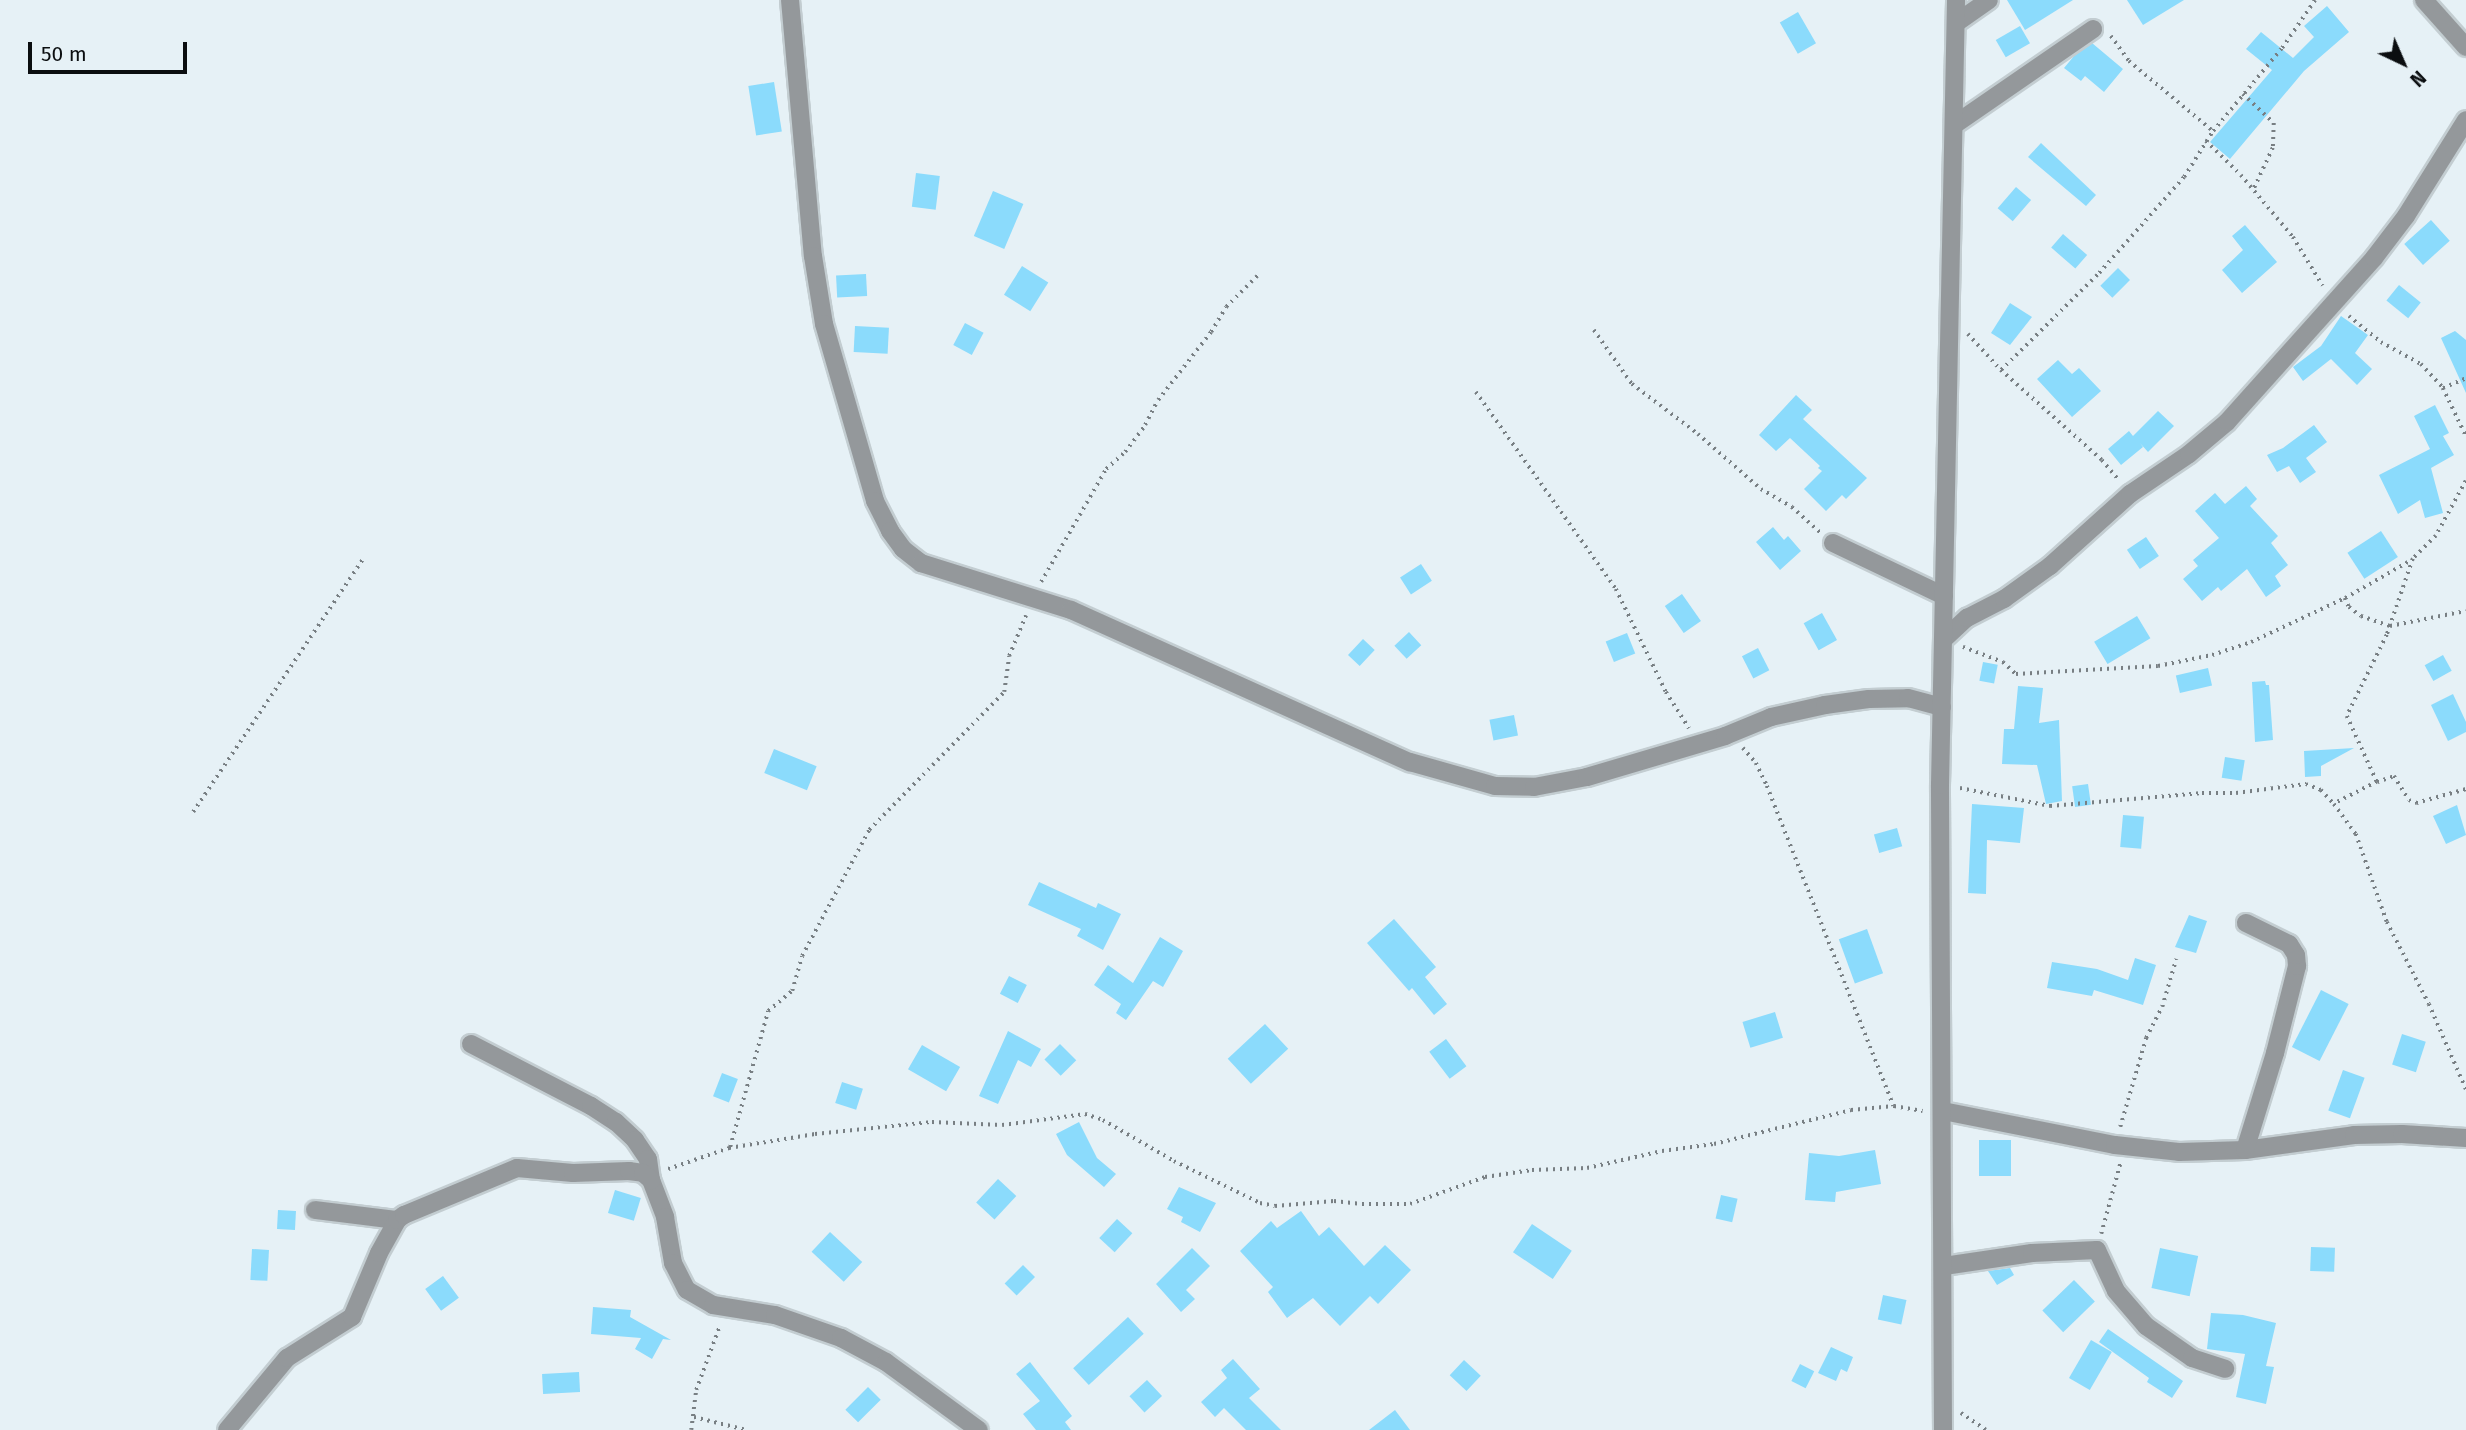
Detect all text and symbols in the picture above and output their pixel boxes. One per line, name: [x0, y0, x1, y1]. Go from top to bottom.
scale bar: [32, 28, 191, 72]
north arrow: [2368, 28, 2438, 98]
text: 50 m: [41, 41, 87, 67]
text: N: [2405, 66, 2430, 91]

